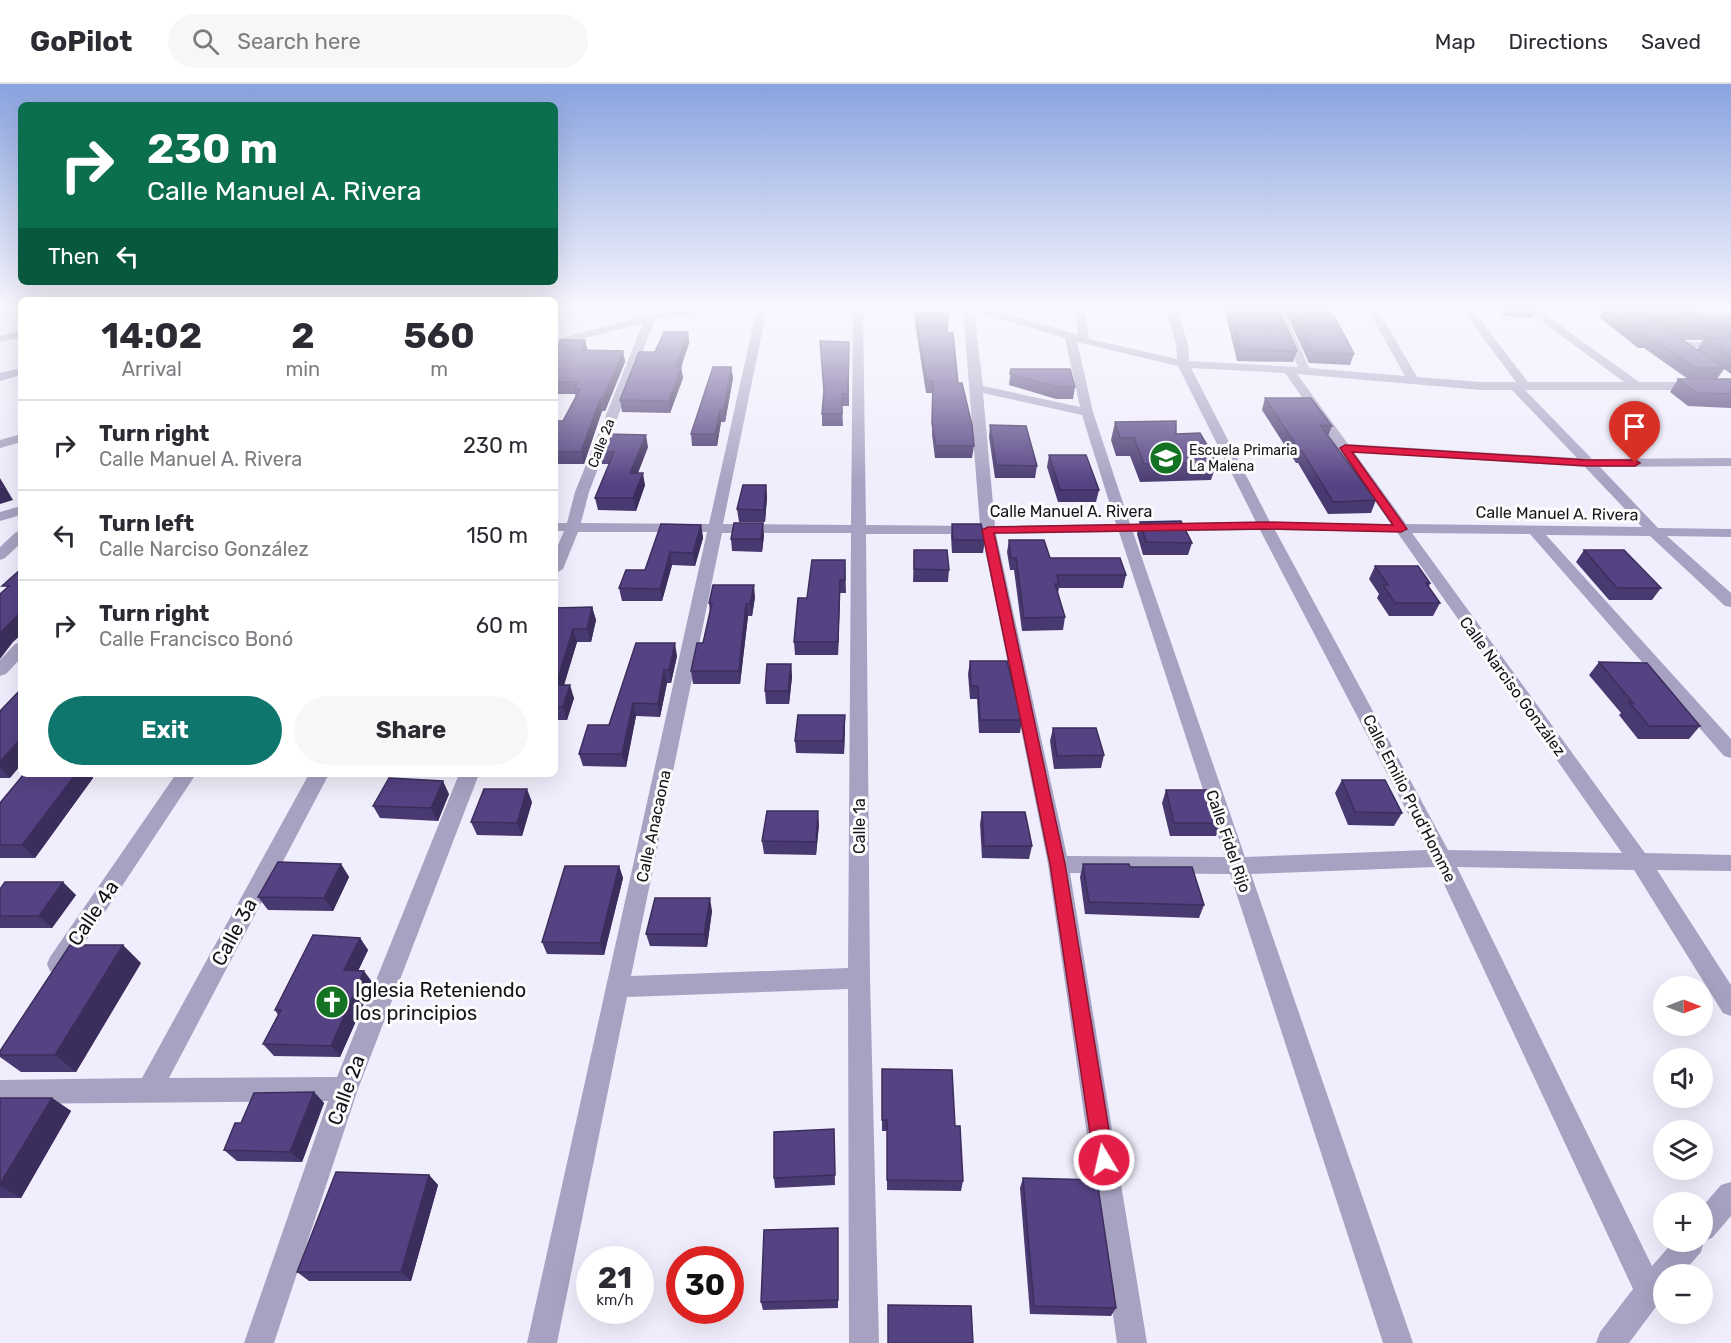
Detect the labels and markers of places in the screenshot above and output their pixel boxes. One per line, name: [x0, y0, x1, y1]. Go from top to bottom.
pin: [1609, 401, 1660, 463]
school or university icon: Escuela Primaria La Malena: [1148, 440, 1184, 476]
place label: Escuela Primaria La Malena: [1189, 442, 1298, 475]
place label: Iglesia Reteniendo los principios: [355, 978, 526, 1025]
church icon: Iglesia Reteniendo los principios: [314, 984, 350, 1020]

